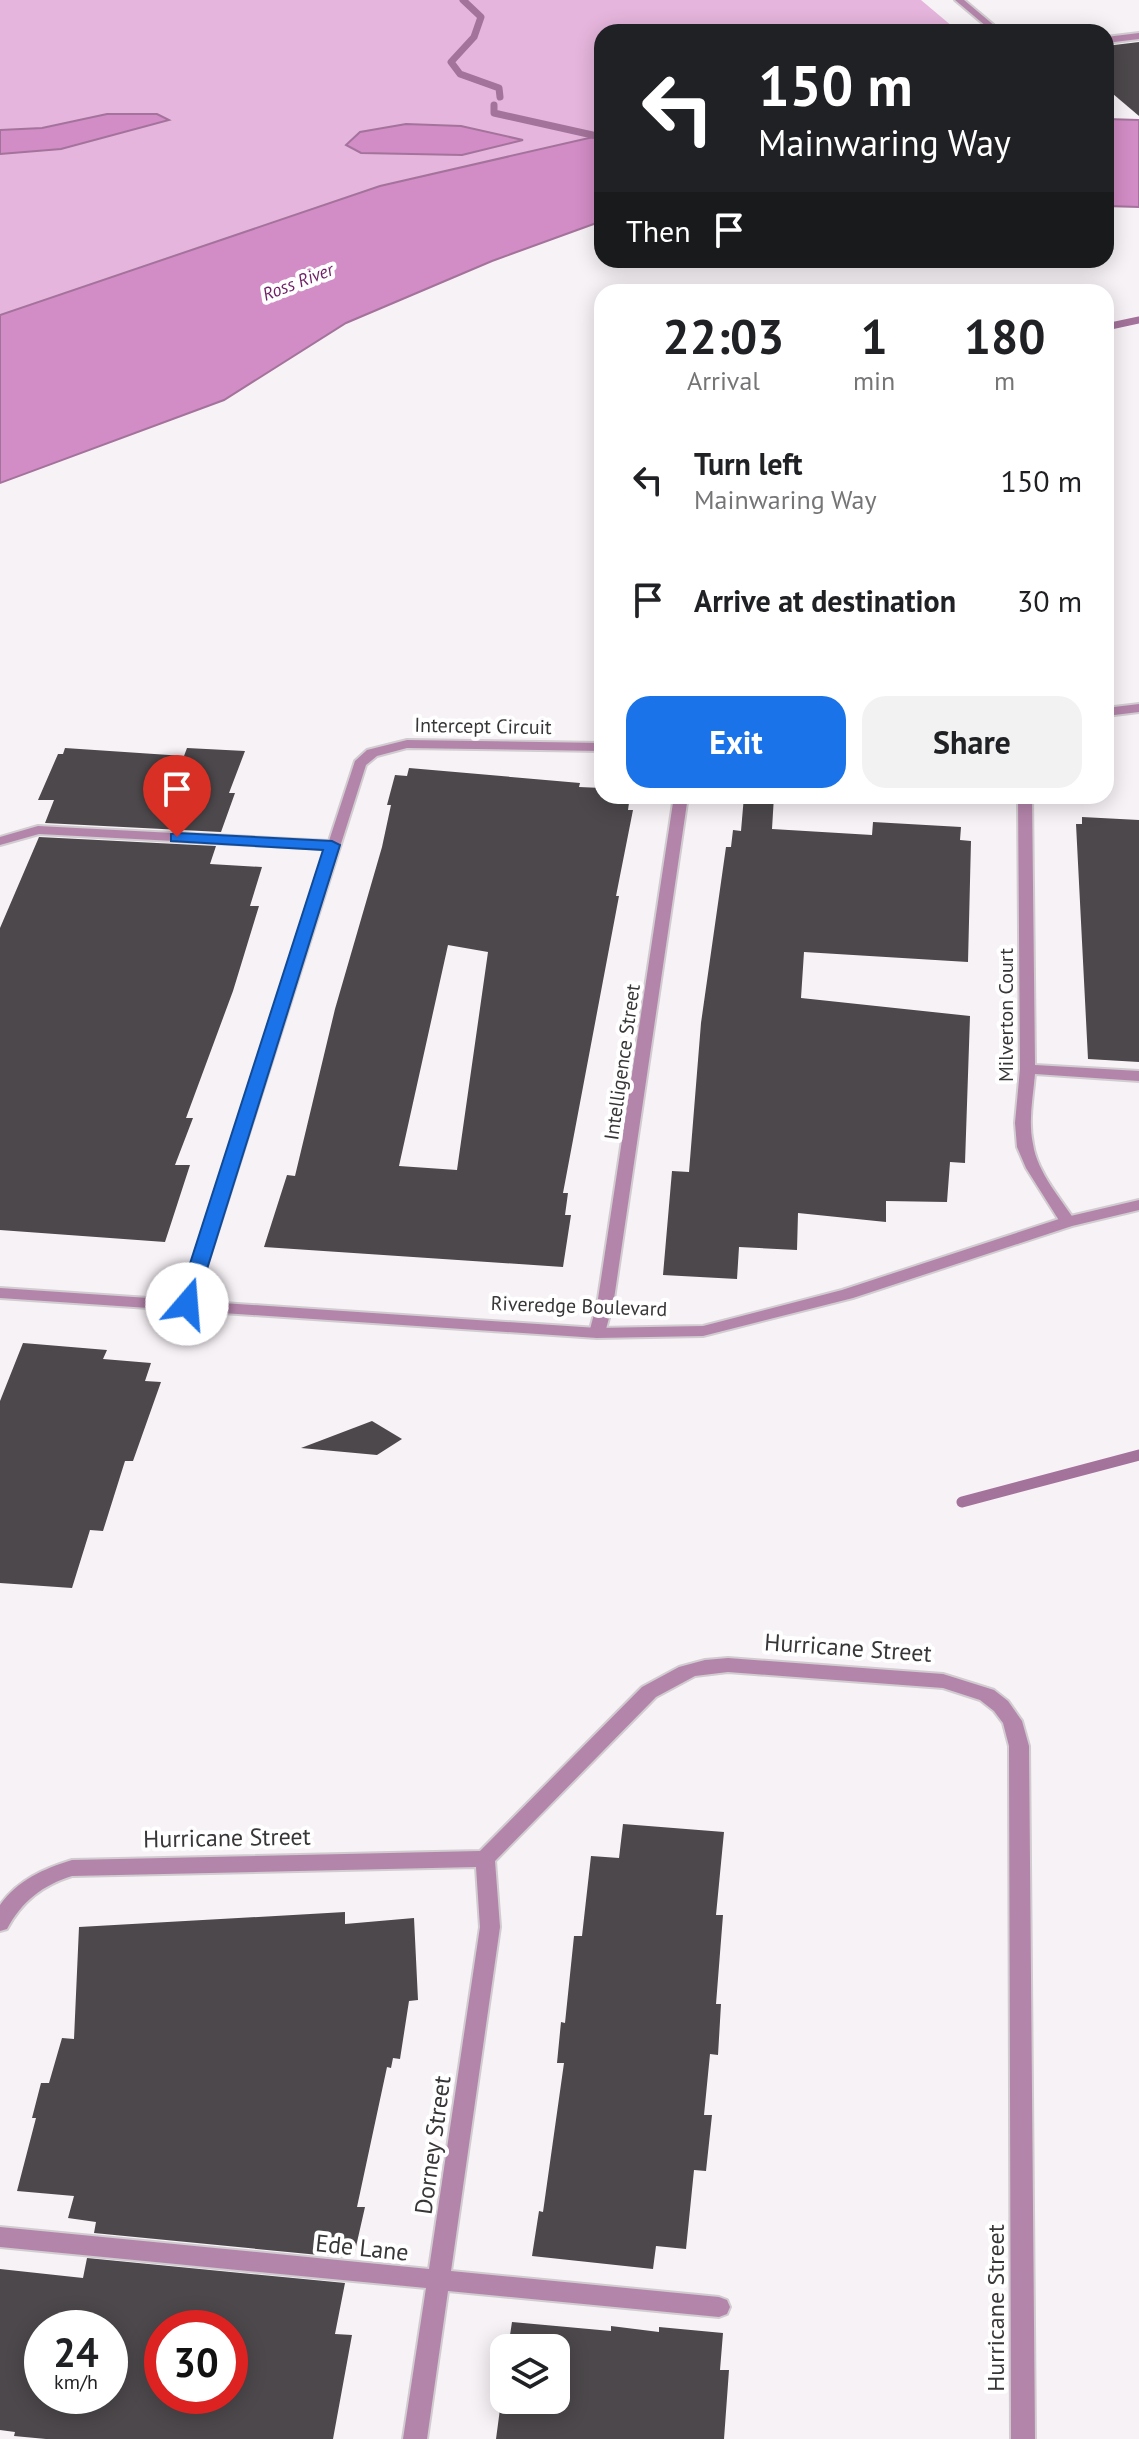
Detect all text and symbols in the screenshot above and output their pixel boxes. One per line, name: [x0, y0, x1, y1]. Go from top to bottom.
text: 150 m: [758, 49, 913, 121]
icon: left: [626, 56, 730, 160]
text: Mainwaring Way: [758, 119, 1011, 166]
icon: arrive: [707, 208, 751, 252]
text: Then: [626, 211, 691, 250]
water label: Ross River: [259, 257, 338, 306]
text: 22:03: [663, 305, 784, 367]
text: 1: [860, 305, 888, 367]
text: 180: [964, 305, 1045, 367]
text: Arrival: [687, 364, 760, 397]
text: min: [853, 364, 895, 397]
text: m: [994, 364, 1015, 397]
text: Turn left: [694, 444, 802, 483]
icon: left: [626, 458, 670, 502]
text: 150 m: [1001, 461, 1082, 500]
text: Mainwaring Way: [694, 483, 877, 516]
icon: arrive: [626, 578, 670, 622]
text: Arrive at destination: [694, 581, 956, 620]
text: 30 m: [1017, 581, 1082, 620]
button: Exit: [626, 696, 846, 788]
button: Share: [862, 696, 1082, 788]
street label: Intercept Circuit: [414, 712, 552, 740]
pin: [143, 755, 211, 837]
icon: arrive: [155, 767, 199, 811]
street label: Milverton Court: [993, 948, 1019, 1082]
street label: Intelligence Street: [598, 982, 646, 1142]
position arrow: [145, 1262, 229, 1346]
street label: Riveredge Boulevard: [490, 1290, 668, 1322]
street label: Hurricane Street: [763, 1626, 933, 1669]
street label: Hurricane Street: [143, 1821, 311, 1854]
street label: Dorney Street: [407, 2074, 458, 2216]
street label: Hurricane Street: [980, 2224, 1011, 2392]
street label: Ede Lane: [314, 2227, 410, 2268]
speed limit sign: 30: [144, 2310, 248, 2414]
text: 24: [53, 2326, 99, 2378]
map controls: [490, 2334, 570, 2414]
button: layers: [490, 2334, 570, 2414]
text: km/h: [54, 2369, 98, 2395]

